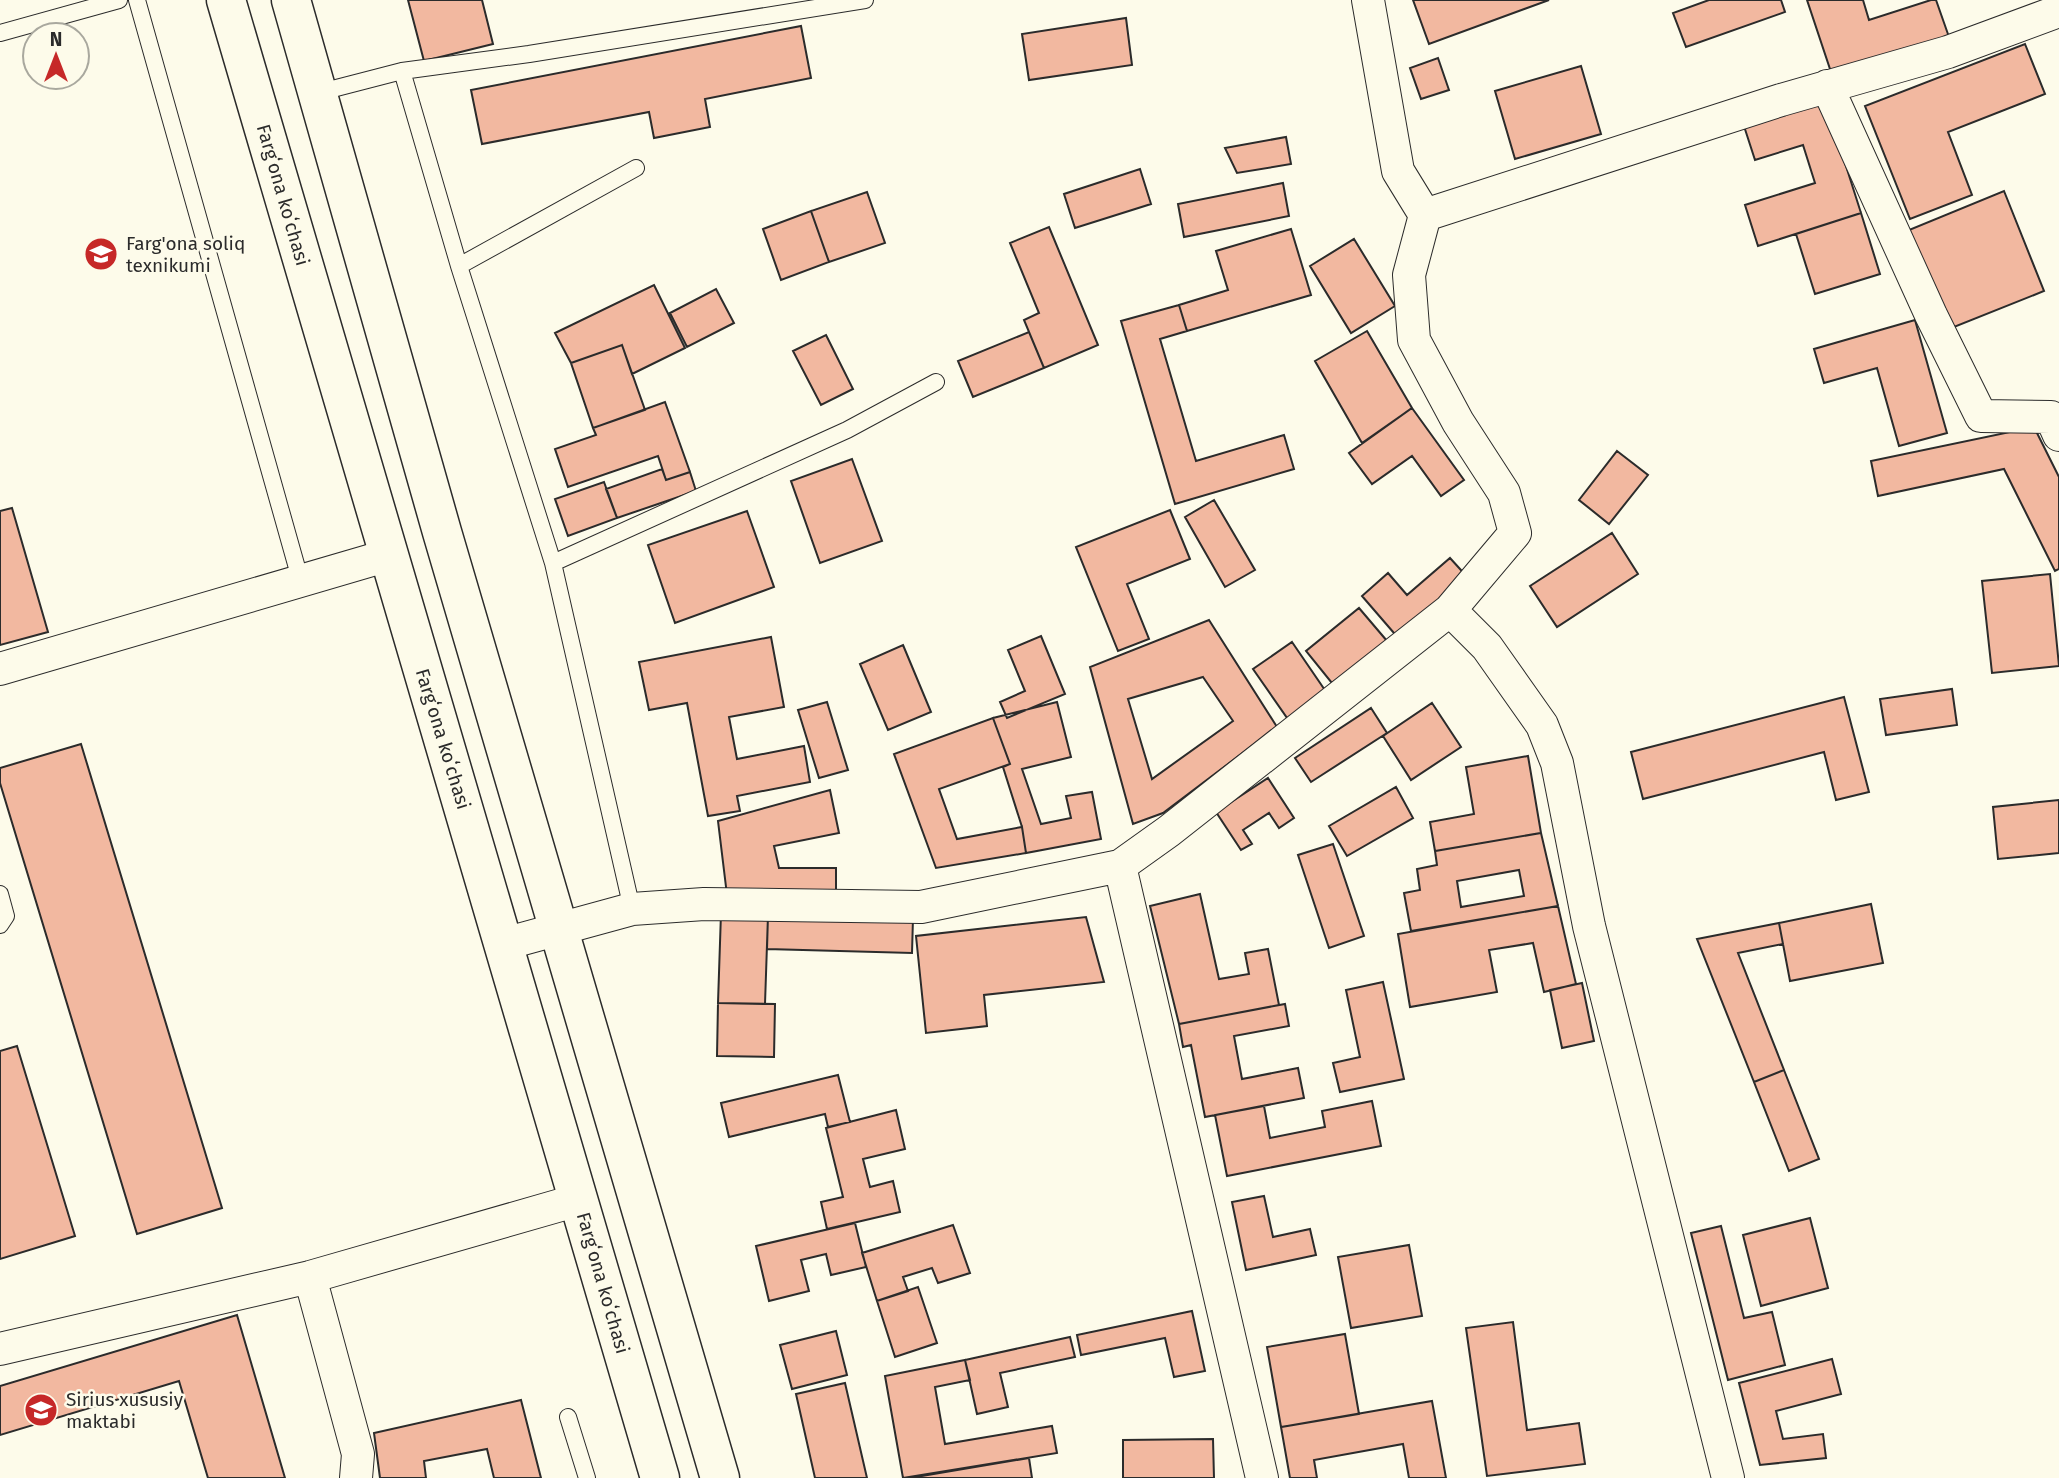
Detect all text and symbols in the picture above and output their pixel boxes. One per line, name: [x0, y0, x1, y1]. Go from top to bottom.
north arrow: [21, 21, 91, 91]
text: N: [50, 28, 62, 51]
street label: Fargʻona koʻchasi: [252, 122, 314, 268]
place label: Farg'ona soliq texnikumi: [126, 232, 245, 277]
school or university icon: Farg'ona soliq texnikumi: [82, 235, 120, 273]
street label: Fargʻona koʻchasi: [411, 666, 475, 812]
street label: Fargʻona koʻchasi: [572, 1210, 634, 1356]
place label: Sirius xususiy maktabi: [66, 1388, 184, 1433]
school or university icon: Sirius xususiy maktabi: [22, 1391, 60, 1429]

